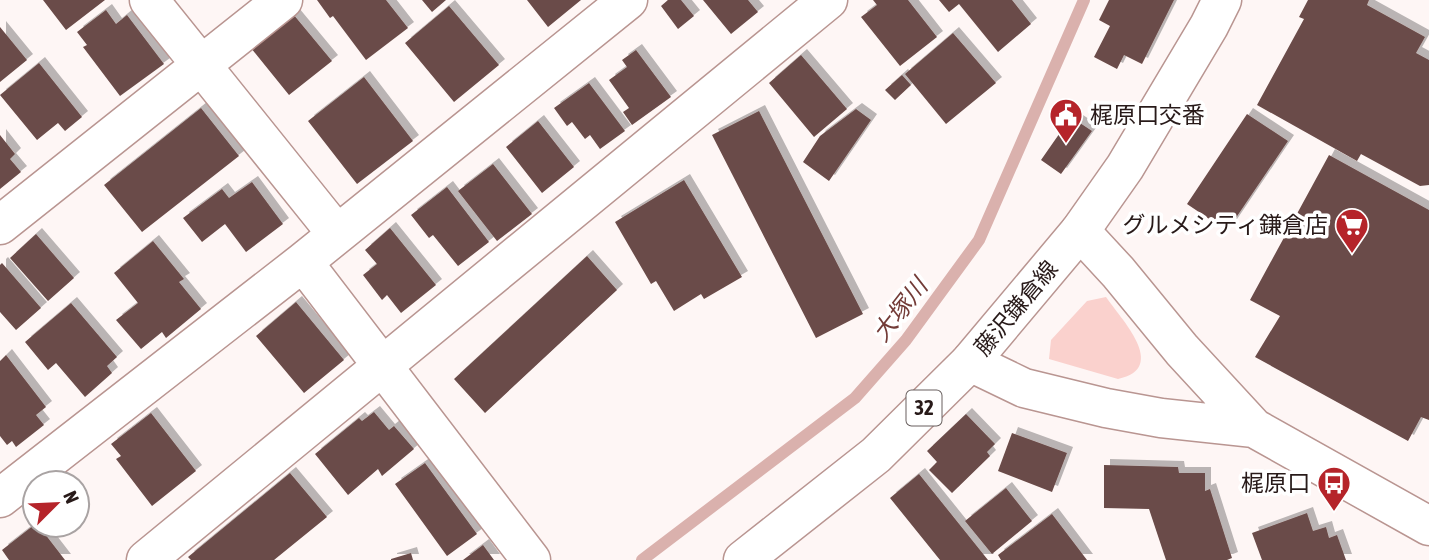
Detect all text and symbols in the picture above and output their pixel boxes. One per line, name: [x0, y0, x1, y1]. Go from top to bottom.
public building icon: 梶原口交番: [1047, 96, 1085, 145]
place label: 梶原口交番: [1090, 102, 1205, 128]
supermarket icon: グルメシティ鎌倉店: [1333, 206, 1371, 255]
place label: グルメシティ鎌倉店: [1122, 212, 1328, 238]
street label: 藤沢鎌倉線: [969, 256, 1063, 360]
water label: 大塚川: [867, 271, 934, 346]
road number: 32: [906, 390, 942, 426]
bus stop icon: 梶原口: [1315, 464, 1353, 513]
north arrow: [21, 469, 91, 539]
place label: 梶原口: [1241, 470, 1310, 496]
text: N: [59, 487, 84, 507]

